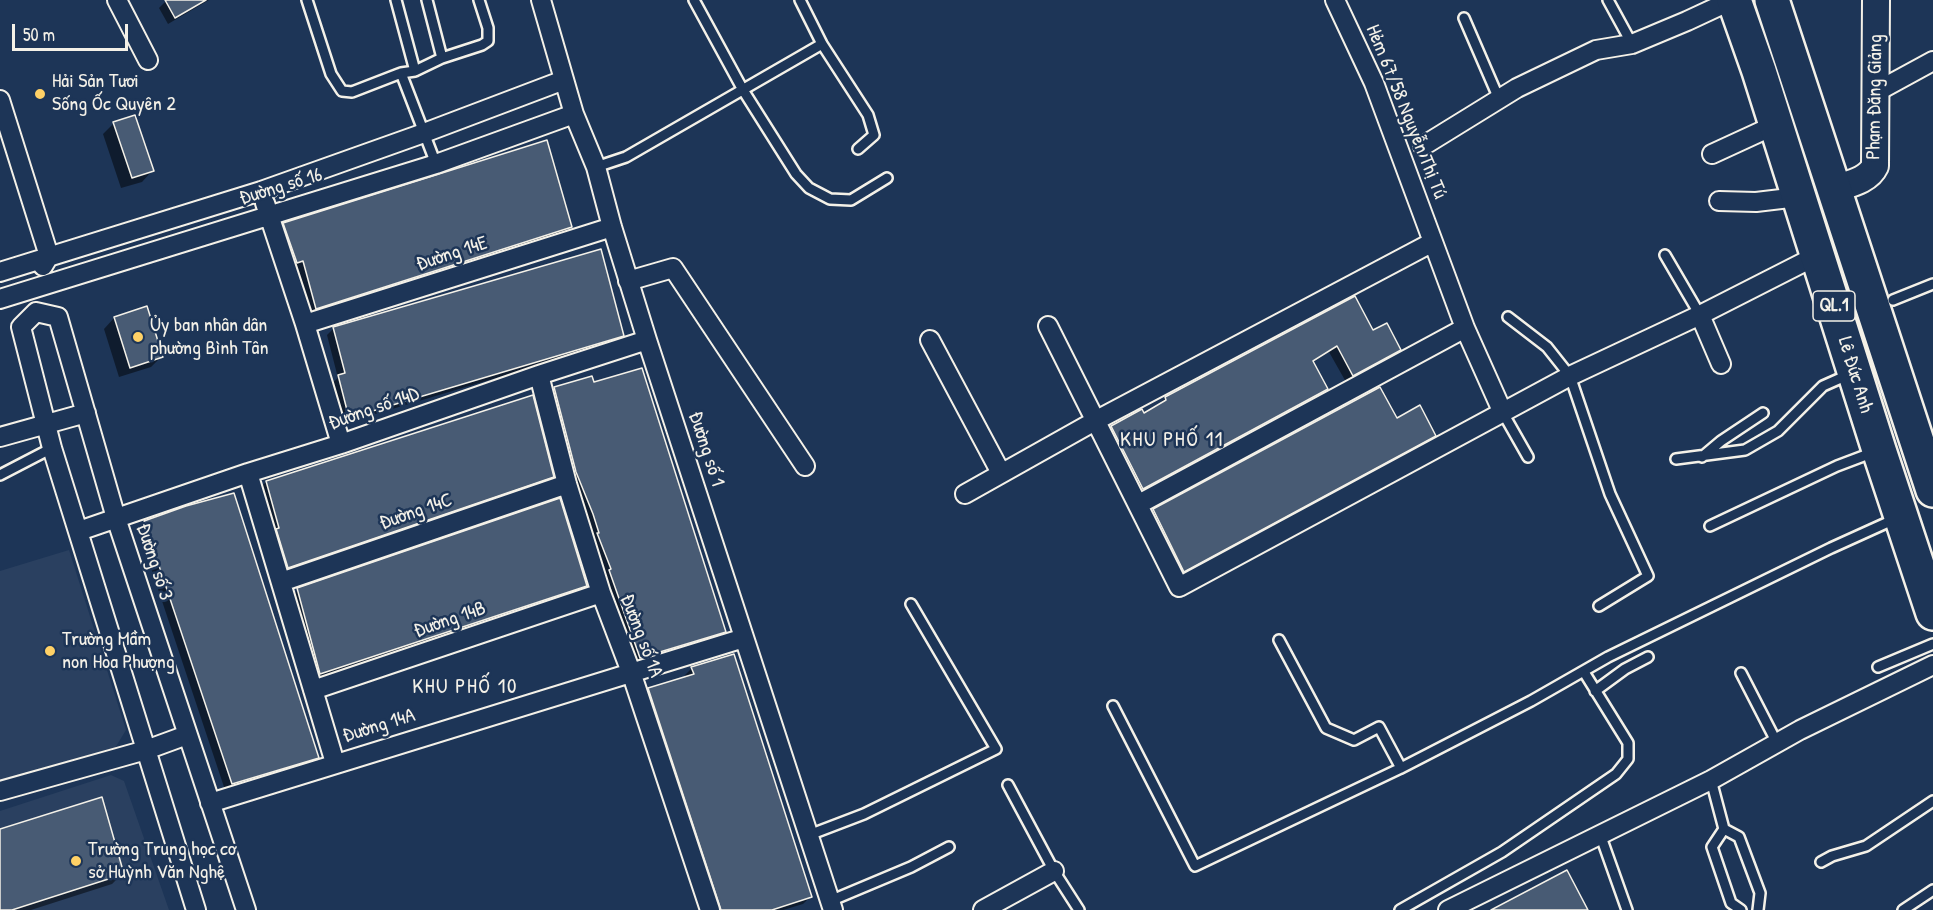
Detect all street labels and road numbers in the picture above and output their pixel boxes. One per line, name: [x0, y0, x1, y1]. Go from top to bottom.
street label: Hẻm 67/58 Nguyễn Thị Tú: [1360, 22, 1452, 202]
street label: Phạm Đăng Giảng: [1862, 34, 1888, 160]
street label: Đường số 16: [237, 163, 325, 211]
street label: Đường 14E: [413, 231, 491, 277]
road number: QL.1: [1813, 291, 1855, 321]
street label: Lê Đức Anh: [1832, 334, 1878, 416]
street label: Đường số 14D: [326, 382, 422, 436]
street label: Đường số 1: [683, 409, 729, 489]
street label: Đường 14C: [376, 488, 456, 536]
street label: Đường số 3: [130, 521, 178, 603]
street label: Đường số 1A: [614, 591, 668, 681]
street label: Đường 14B: [411, 597, 489, 643]
street label: Đường 14A: [340, 704, 418, 748]

